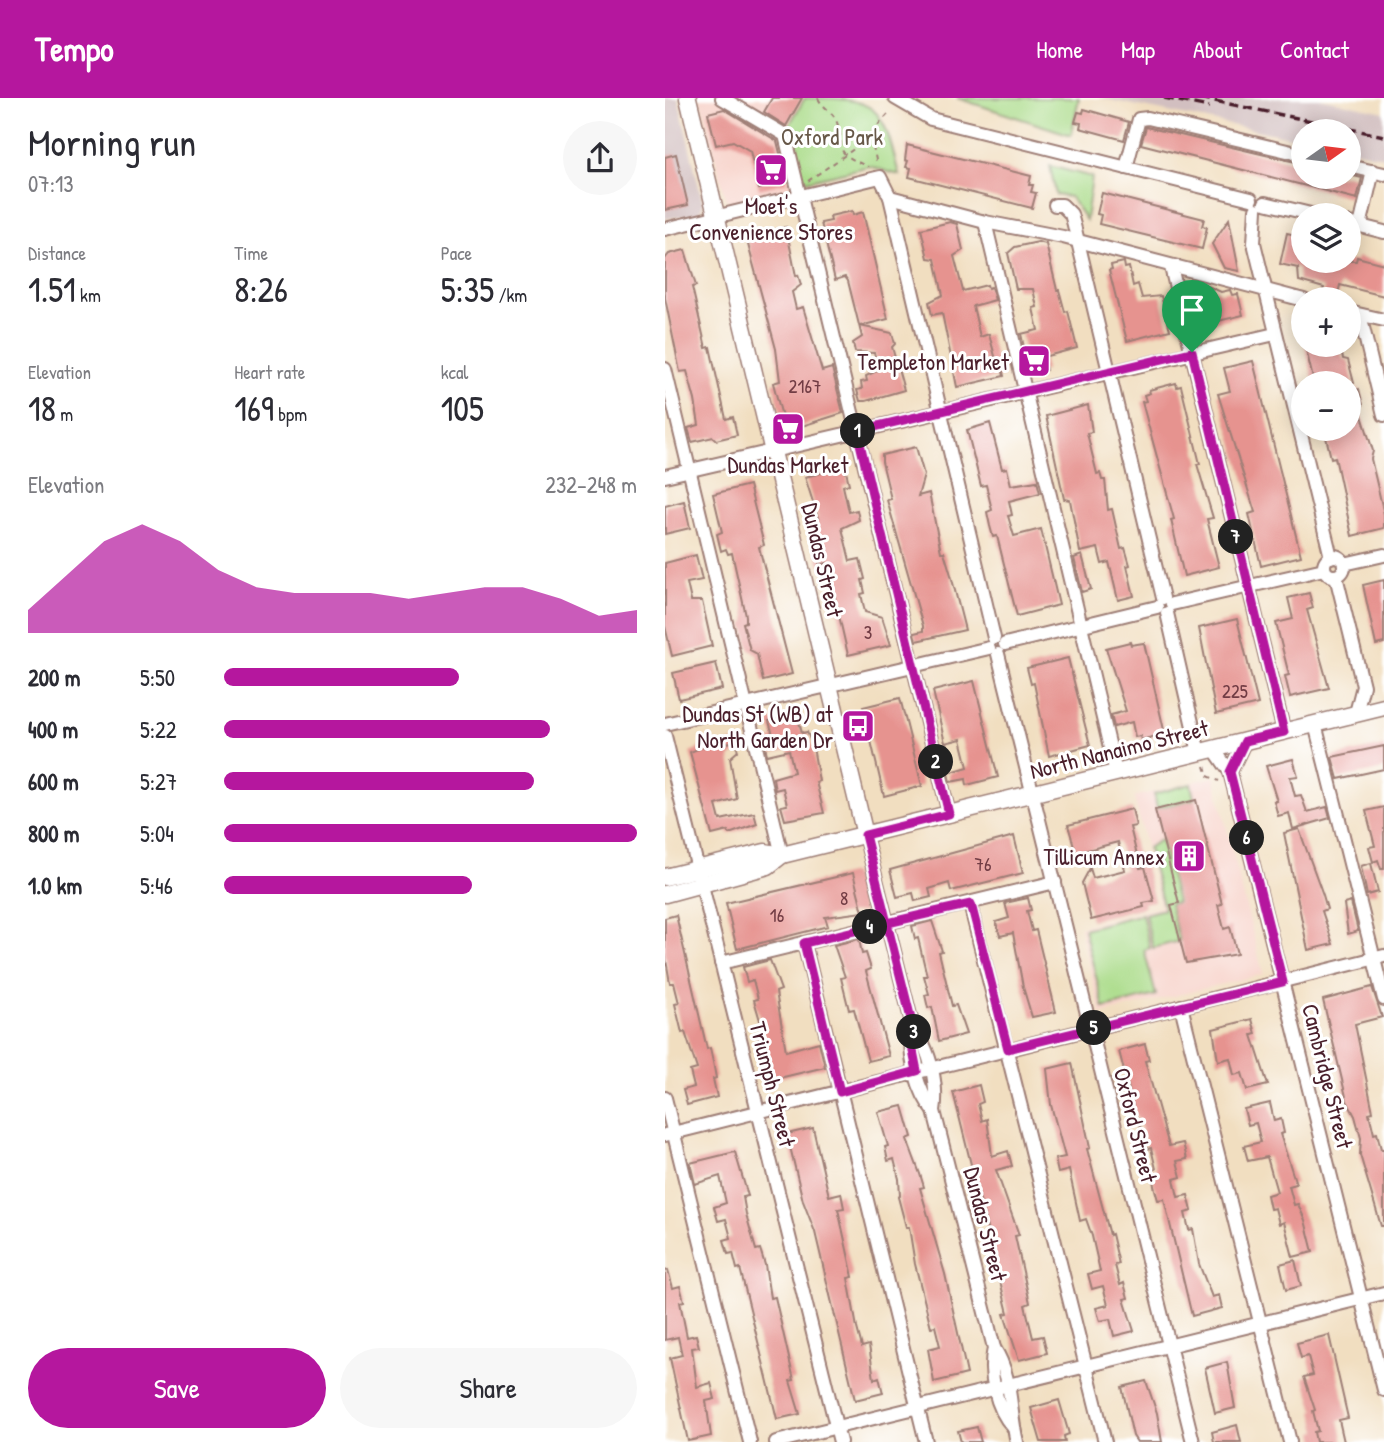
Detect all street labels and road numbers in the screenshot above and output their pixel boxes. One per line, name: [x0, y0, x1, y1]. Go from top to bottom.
street label: Dundas Street: [795, 500, 851, 621]
street label: North Nanaimo Street: [1027, 712, 1212, 786]
street label: Cambridge Street: [1295, 1000, 1361, 1153]
street label: Triumph Street: [742, 1018, 804, 1151]
street label: Oxford Street: [1107, 1064, 1165, 1187]
street label: Dundas Street: [957, 1164, 1015, 1285]

